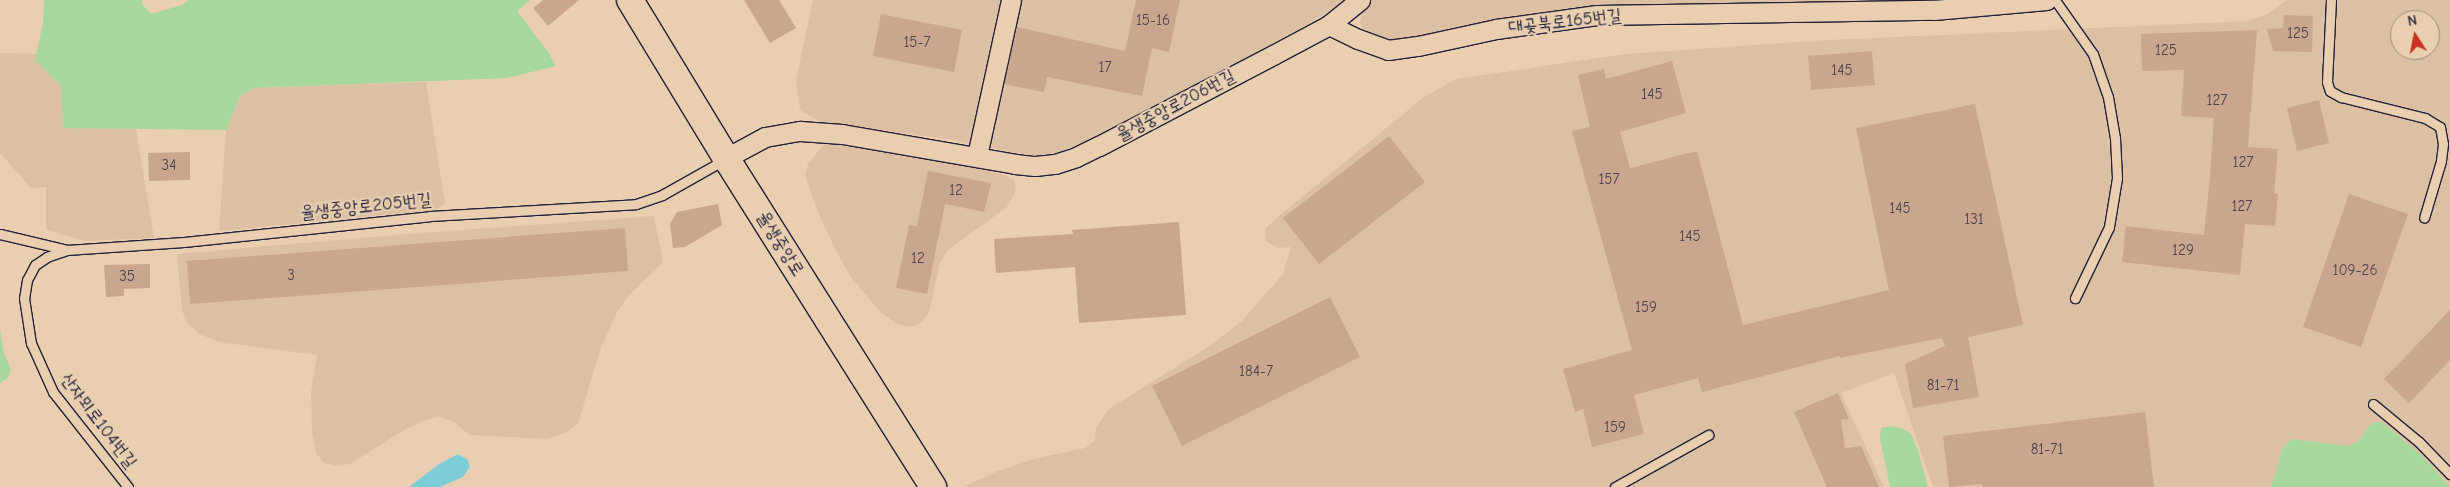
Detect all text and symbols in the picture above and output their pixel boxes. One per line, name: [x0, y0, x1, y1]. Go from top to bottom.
street label: 대곶북로165번길: [1507, 5, 1623, 39]
north arrow: [2390, 10, 2440, 60]
house number: 15-16: [1136, 12, 1170, 30]
text: N: [2406, 12, 2418, 30]
house number: 125: [2287, 25, 2309, 43]
house number: 15-7: [903, 34, 931, 52]
house number: 125: [2155, 42, 2177, 60]
house number: 17: [1098, 59, 1112, 77]
house number: 145: [1831, 62, 1853, 80]
street label: 율생중앙로206번길: [1113, 66, 1239, 146]
house number: 145: [1641, 86, 1663, 104]
house number: 127: [2207, 92, 2227, 110]
house number: 127: [2233, 154, 2253, 172]
house number: 34: [162, 157, 176, 175]
house number: 157: [1598, 171, 1620, 189]
house number: 12: [949, 182, 963, 200]
street label: 율생중앙로205번길: [299, 189, 433, 225]
house number: 127: [2232, 198, 2252, 216]
house number: 145: [1889, 200, 1911, 218]
street label: 율생중앙로: [752, 208, 808, 280]
house number: 131: [1964, 211, 1984, 229]
house number: 145: [1679, 228, 1701, 246]
house number: 129: [2172, 242, 2194, 260]
house number: 12: [911, 250, 925, 268]
house number: 109-26: [2332, 262, 2378, 280]
house number: 3: [287, 267, 295, 285]
house number: 35: [119, 268, 135, 286]
house number: 159: [1635, 299, 1657, 317]
house number: 184-7: [1239, 363, 1273, 381]
street label: 산자뫼로104번길: [55, 369, 141, 473]
house number: 81-71: [1927, 377, 1959, 395]
house number: 159: [1604, 419, 1626, 437]
house number: 81-71: [2031, 441, 2063, 459]

